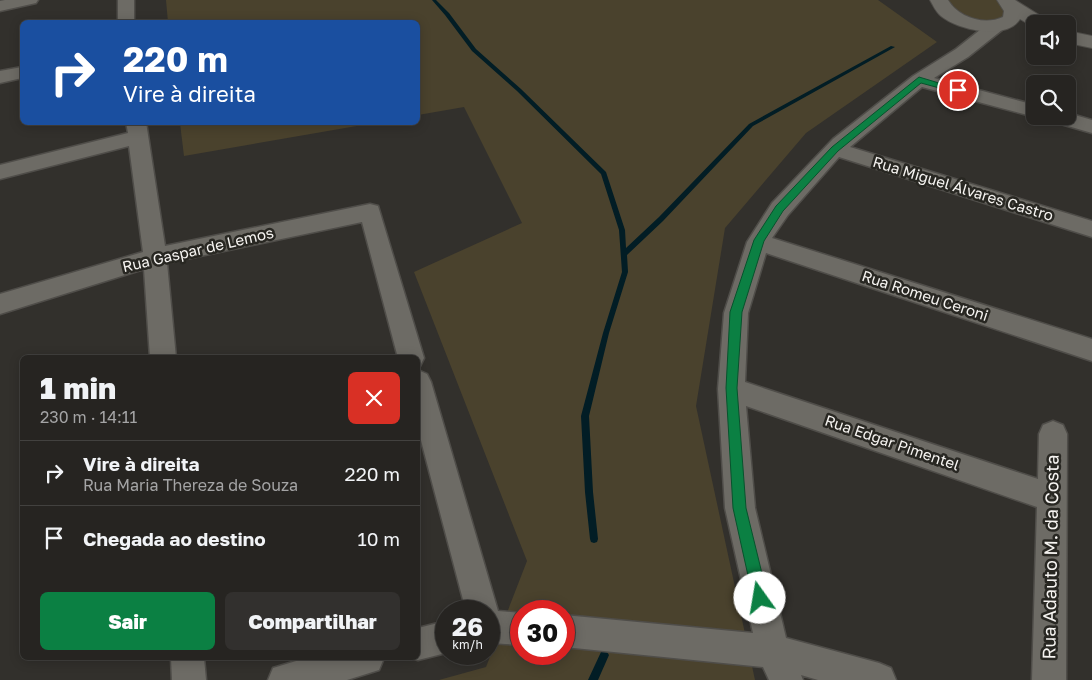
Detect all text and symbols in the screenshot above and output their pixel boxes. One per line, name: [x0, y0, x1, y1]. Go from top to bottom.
map controls: [1026, 15, 1076, 125]
button: sound: [1026, 15, 1076, 65]
text: 220 m: [123, 38, 228, 80]
icon: right: [40, 40, 105, 105]
pin: [937, 69, 979, 111]
button: search: [1026, 75, 1076, 125]
icon: arrive: [944, 76, 972, 104]
text: Vire à direita: [123, 80, 256, 107]
street label: Rua Miguel Álvares Castro: [871, 152, 1056, 224]
street label: Rua Gaspar de Lemos: [120, 223, 275, 275]
street label: Rua Romeu Ceroni: [860, 266, 991, 324]
text: 1 min: [40, 370, 116, 406]
button: close: [348, 372, 400, 424]
text: 230 m · 14:11: [40, 407, 137, 427]
street label: Rua Edgar Pimentel: [823, 411, 962, 474]
text: Vire à direita: [83, 452, 200, 475]
street label: Rua Adauto M. da Costa: [1037, 454, 1063, 660]
icon: right: [40, 459, 68, 487]
text: 220 m: [345, 462, 400, 485]
text: Rua Maria Thereza de Souza: [83, 475, 298, 495]
icon: arrive: [40, 524, 68, 552]
text: Chegada ao destino: [83, 527, 266, 550]
text: 10 m: [357, 527, 400, 550]
position arrow: [733, 571, 785, 623]
button: Sair: [40, 592, 215, 650]
button: Compartilhar: [225, 592, 400, 650]
speed limit sign: 30: [510, 600, 575, 665]
text: 26: [452, 611, 483, 642]
text: km/h: [452, 637, 483, 652]

